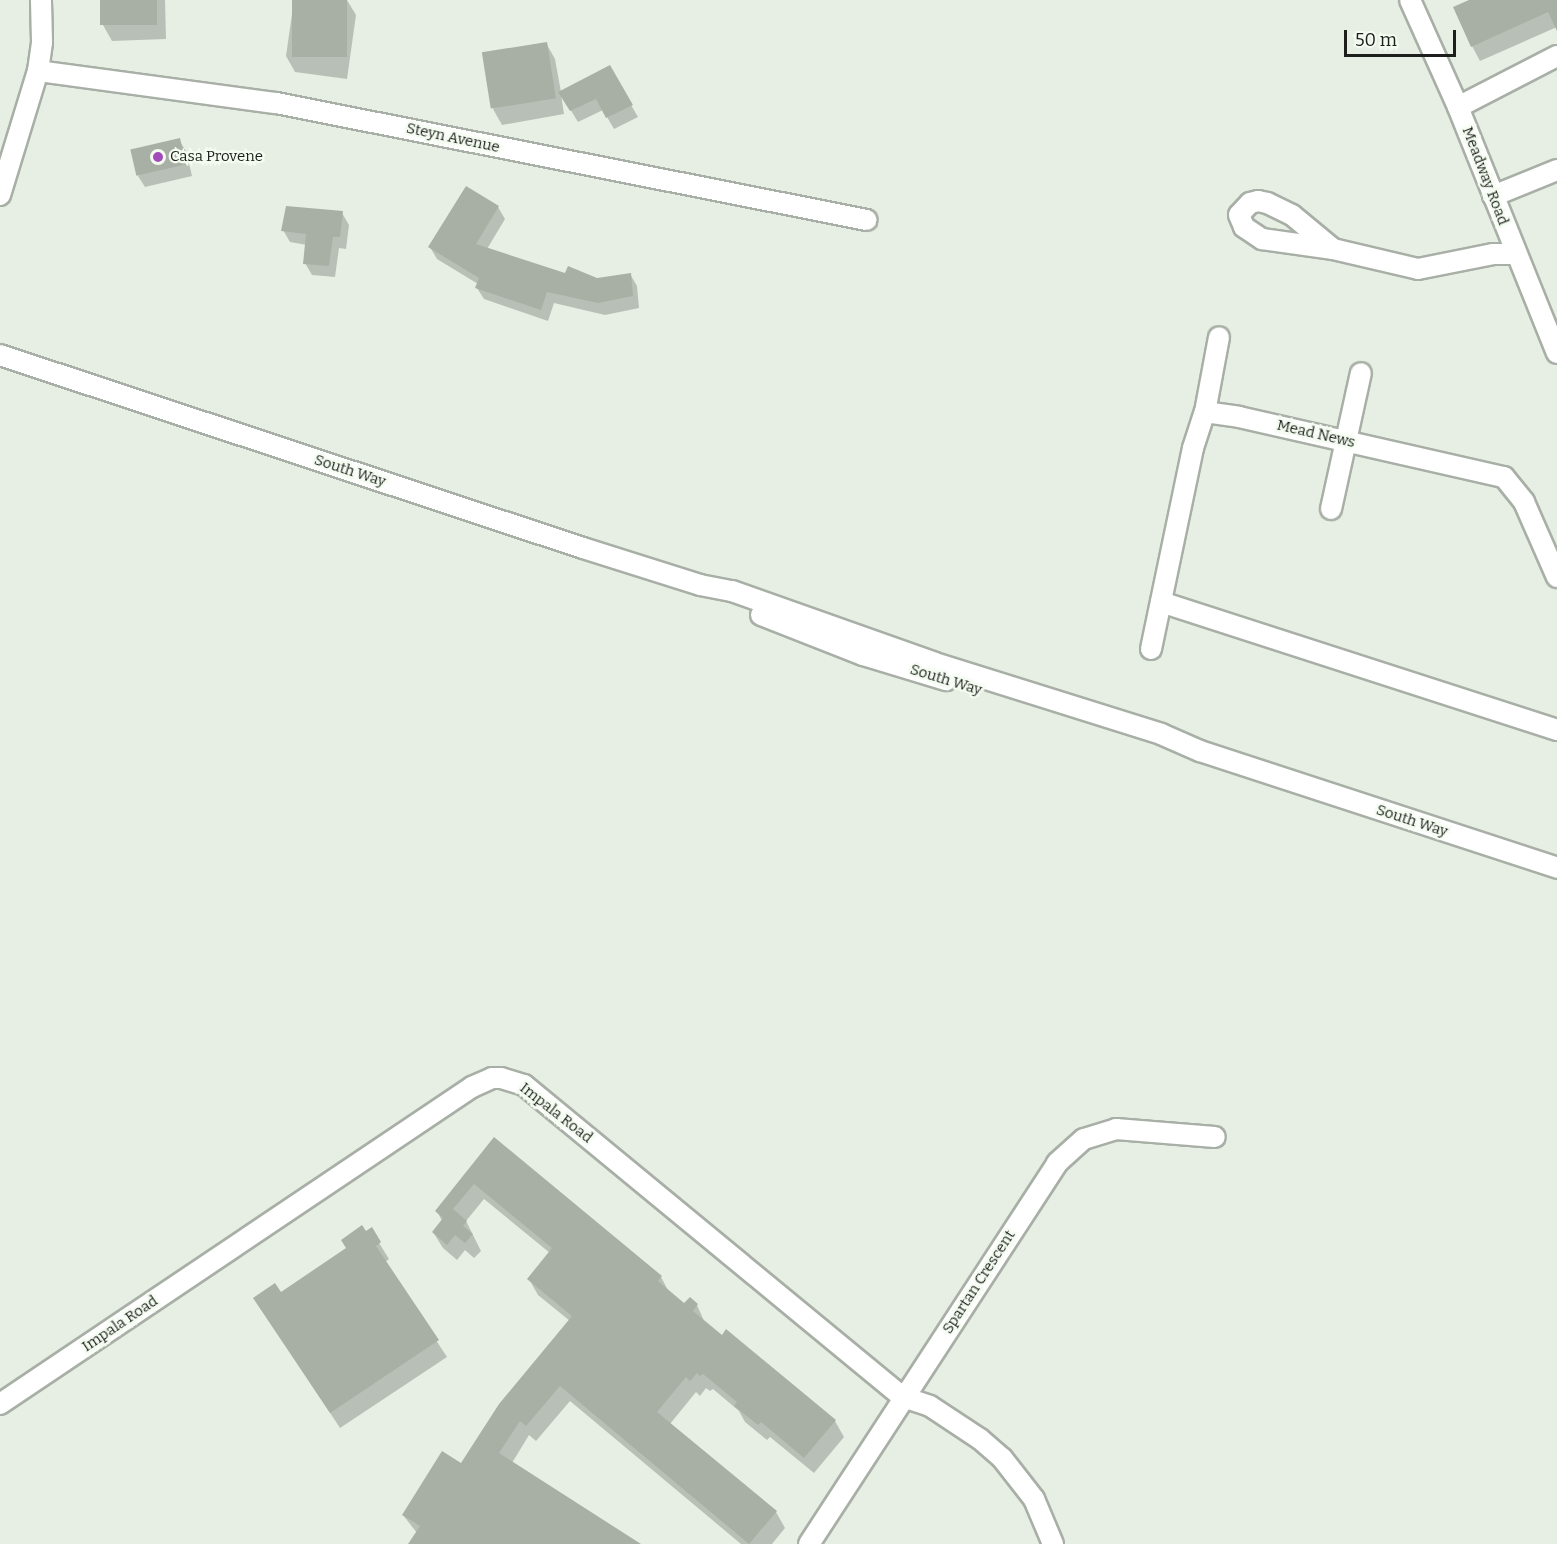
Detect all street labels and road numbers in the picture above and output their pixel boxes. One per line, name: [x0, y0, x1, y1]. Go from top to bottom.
street label: Steyn Avenue: [405, 119, 501, 157]
street label: Meadway Road: [1458, 124, 1512, 228]
street label: Mead News: [1275, 416, 1357, 452]
street label: South Way: [312, 451, 388, 491]
street label: South Way: [908, 661, 984, 699]
street label: South Way: [1374, 801, 1450, 841]
street label: Impala Road: [516, 1079, 596, 1147]
street label: Spartan Crescent: [939, 1227, 1019, 1337]
street label: Impala Road: [79, 1292, 161, 1356]

